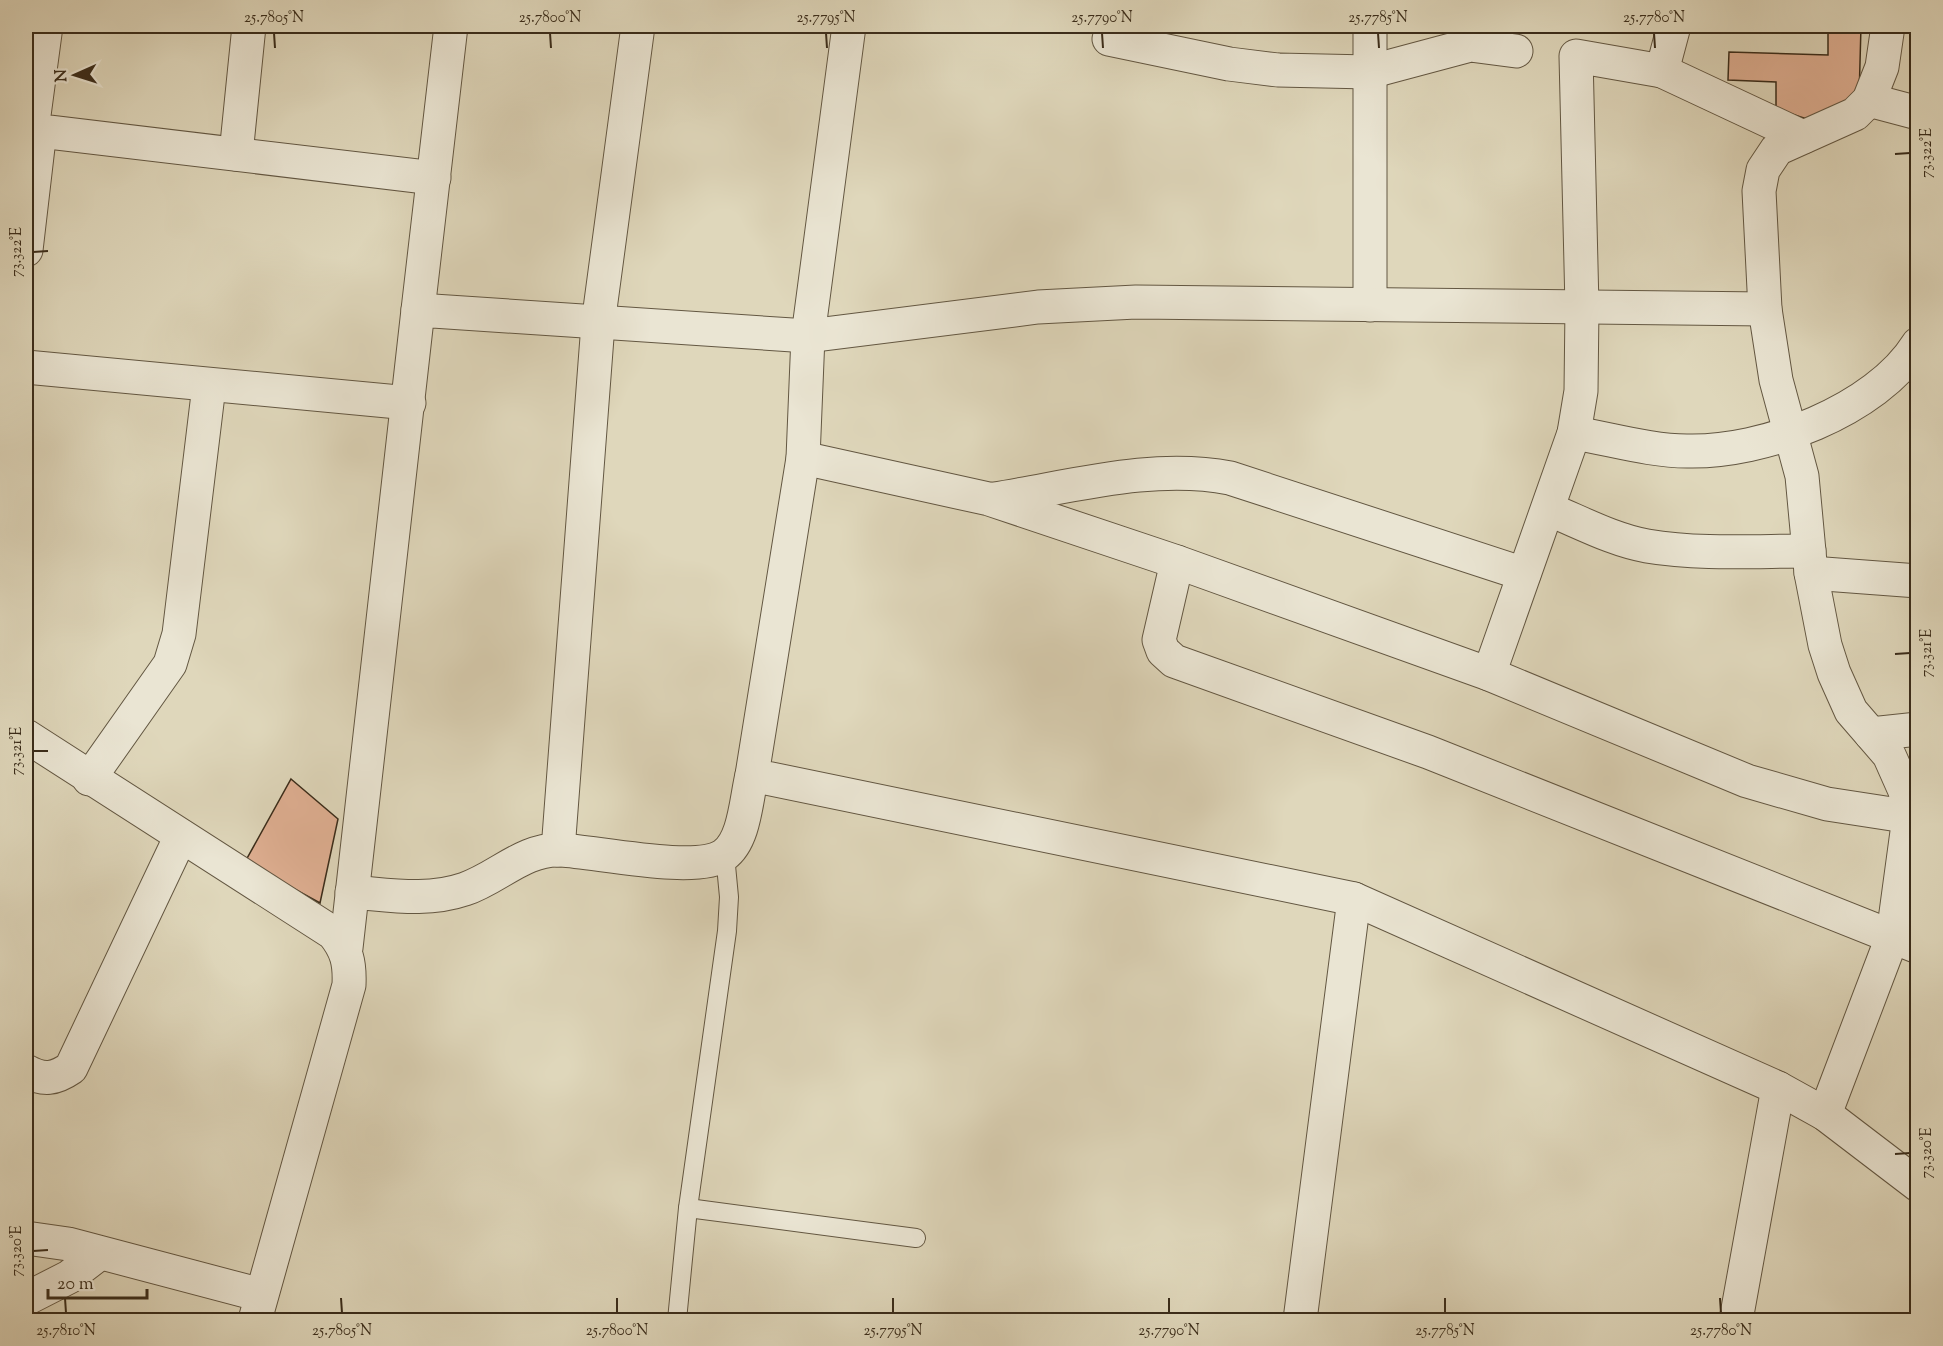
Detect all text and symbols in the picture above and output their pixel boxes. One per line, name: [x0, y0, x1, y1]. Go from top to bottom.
text: 25.7805°N: [244, 8, 304, 29]
text: 25.7800°N: [519, 8, 581, 29]
text: 25.7795°N: [796, 8, 856, 29]
text: 25.7790°N: [1071, 8, 1133, 29]
text: 25.7785°N: [1348, 8, 1408, 29]
text: 25.7780°N: [1623, 8, 1685, 29]
north arrow: [45, 45, 105, 105]
text: N: [51, 68, 74, 83]
text: 73.322°E: [1917, 128, 1938, 178]
text: 73.322°E: [7, 227, 28, 277]
text: 73.321°E: [1917, 629, 1938, 677]
text: 73.321°E: [7, 727, 28, 775]
text: 73.320°E: [1917, 1127, 1938, 1179]
text: 73.320°E: [7, 1225, 28, 1277]
scale bar: [48, 1262, 147, 1300]
text: 20 m: [57, 1272, 94, 1298]
text: 25.7810°N: [36, 1321, 96, 1342]
text: 25.7805°N: [312, 1321, 372, 1342]
text: 25.7800°N: [586, 1321, 648, 1342]
text: 25.7795°N: [863, 1321, 923, 1342]
text: 25.7790°N: [1138, 1321, 1200, 1342]
text: 25.7785°N: [1415, 1321, 1475, 1342]
text: 25.7780°N: [1690, 1321, 1752, 1342]

